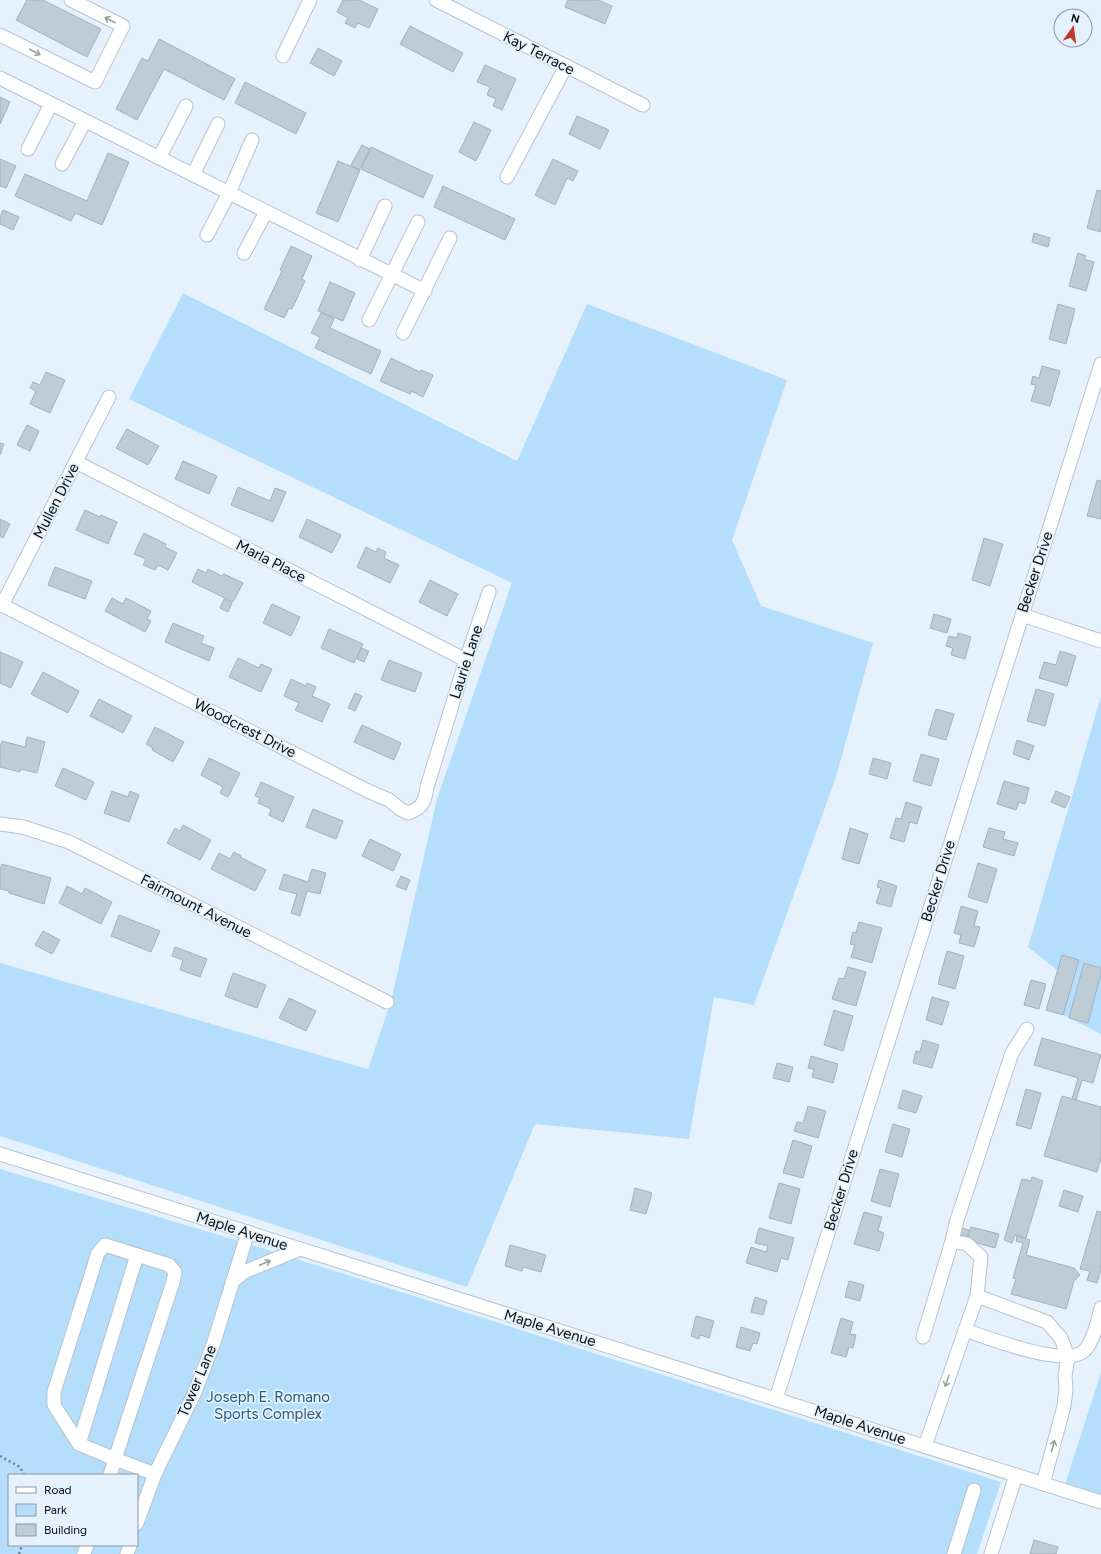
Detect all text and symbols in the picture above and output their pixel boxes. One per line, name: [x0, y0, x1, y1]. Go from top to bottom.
north arrow: [1053, 8, 1093, 48]
text: N: [1070, 11, 1081, 26]
one-way arrow: [104, 15, 116, 23]
street label: Kay Terrace: [500, 27, 578, 79]
one-way arrow: [29, 49, 41, 56]
street label: Mullen Drive: [29, 460, 83, 542]
street label: Becker Drive: [1013, 529, 1057, 615]
street label: Marla Place: [233, 536, 309, 586]
street label: Laurie Lane: [446, 623, 486, 701]
street label: Woodcrest Drive: [191, 694, 299, 762]
street label: Becker Drive: [917, 838, 959, 924]
street label: Fairmount Avenue: [137, 870, 255, 942]
street label: Becker Drive: [820, 1147, 862, 1233]
street label: Maple Avenue: [194, 1208, 290, 1254]
one-way arrow: [259, 1259, 271, 1267]
street label: Maple Avenue: [502, 1305, 598, 1351]
street label: Tower Lane: [174, 1342, 220, 1420]
one-way arrow: [943, 1375, 950, 1388]
park label: Joseph E. Romano Sports Complex: [206, 1388, 330, 1423]
street label: Maple Avenue: [812, 1402, 908, 1448]
one-way arrow: [1050, 1440, 1057, 1453]
legend: [8, 1474, 138, 1546]
text: Road: [44, 1483, 72, 1497]
text: Park: [44, 1503, 67, 1517]
text: Building: [44, 1523, 87, 1537]

